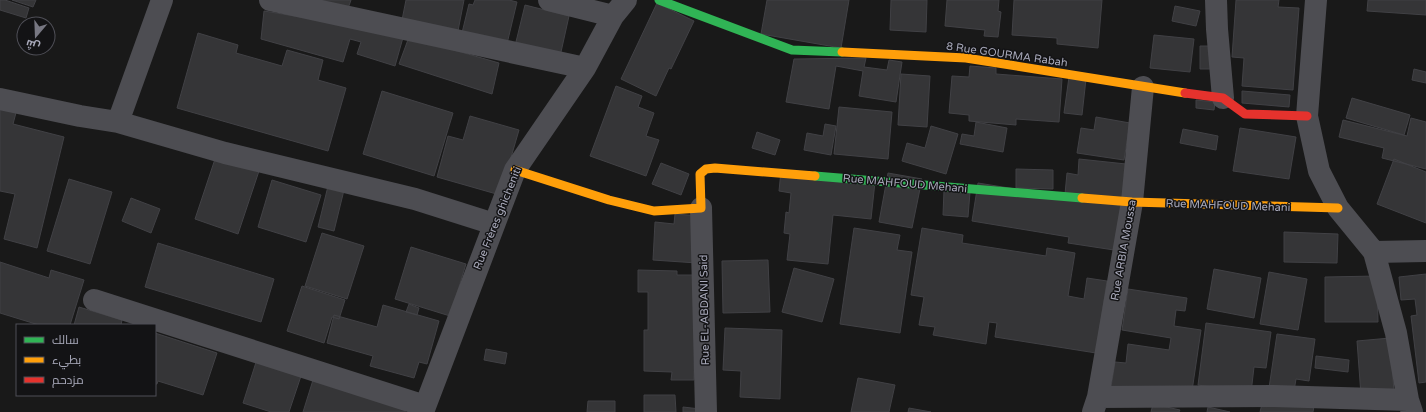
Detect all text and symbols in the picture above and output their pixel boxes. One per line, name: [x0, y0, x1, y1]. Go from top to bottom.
north arrow: [16, 16, 56, 56]
text: ش: [24, 37, 42, 53]
street label: 8 Rue GOURMA Rabah: [945, 40, 1068, 69]
street label: Rue Frères ghicheniti: [471, 165, 524, 272]
street label: Rue MAHFOUD Mehani: [842, 172, 968, 195]
street label: Rue MAHFOUD Mehani: [1165, 197, 1290, 214]
street label: Rue ARBIA Moussa: [1108, 199, 1139, 301]
street label: Rue EL-ABDANI Said: [697, 254, 712, 366]
legend: [16, 324, 156, 396]
text: سالك: [52, 333, 79, 347]
text: بطيء: [52, 353, 81, 370]
text: مزدحم: [52, 373, 84, 388]

